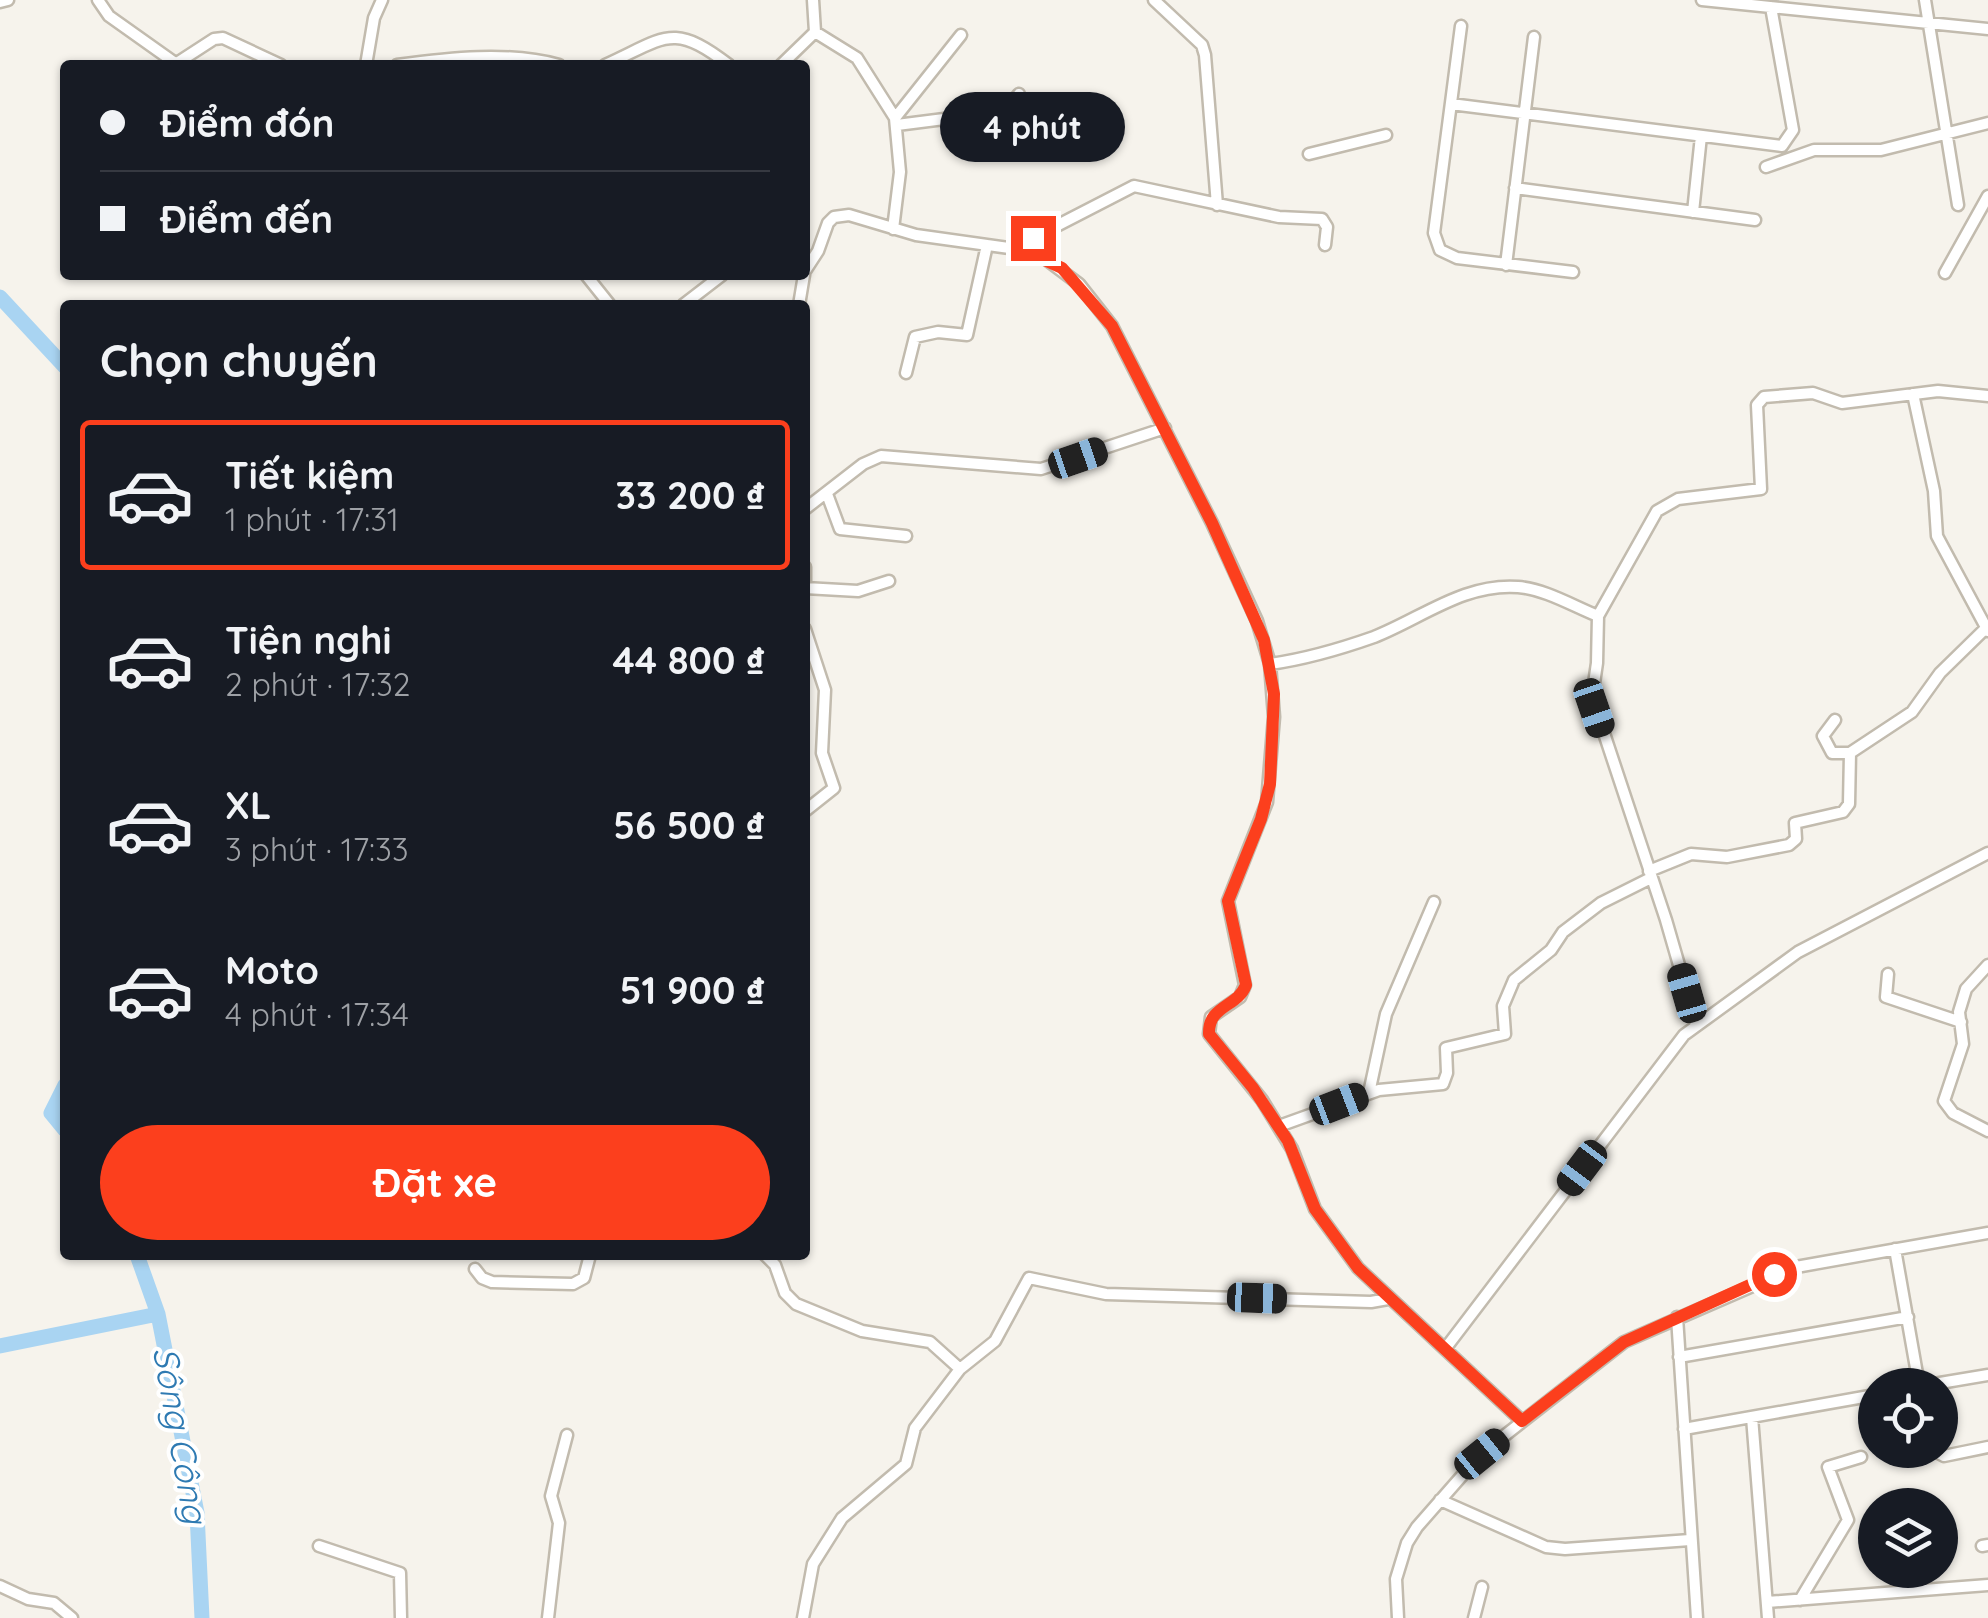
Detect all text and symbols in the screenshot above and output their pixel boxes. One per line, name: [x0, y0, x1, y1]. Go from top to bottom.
callout: 4 phút: [940, 93, 1126, 163]
text: Điểm đón: [160, 99, 334, 147]
text: 4 phút: [983, 107, 1082, 147]
text: Điểm đến: [160, 195, 333, 243]
route end: [1011, 216, 1056, 261]
text: Chọn chuyến: [100, 332, 378, 388]
car: [1045, 434, 1111, 482]
icon: car: [105, 450, 195, 540]
text: Tiết kiệm: [225, 451, 394, 499]
text: 33 200 ₫: [616, 471, 765, 519]
text: 1 phút · 17:31: [225, 499, 399, 539]
icon: car: [105, 615, 195, 705]
text: Tiện nghi: [225, 616, 392, 664]
text: 44 800 ₫: [612, 636, 765, 684]
text: 2 phút · 17:32: [225, 664, 411, 704]
car: [1570, 675, 1618, 741]
icon: car: [105, 780, 195, 870]
text: XL: [225, 781, 271, 829]
text: 56 500 ₫: [613, 801, 765, 849]
text: 3 phút · 17:33: [225, 829, 409, 869]
icon: car: [105, 945, 195, 1035]
text: Moto: [225, 946, 319, 994]
car: [1664, 960, 1710, 1026]
text: 51 900 ₫: [620, 966, 765, 1014]
text: 4 phút · 17:34: [225, 994, 409, 1034]
car: [1306, 1079, 1372, 1129]
button: Đặt xe: [100, 1125, 770, 1240]
car: [1552, 1135, 1612, 1201]
route start: [1752, 1252, 1797, 1297]
car: [1226, 1282, 1288, 1314]
water label: Sông Công: [144, 1343, 219, 1529]
map controls: [1858, 1368, 1958, 1588]
button: locate: [1858, 1368, 1958, 1468]
car: [1449, 1423, 1515, 1485]
button: layers: [1858, 1488, 1958, 1588]

